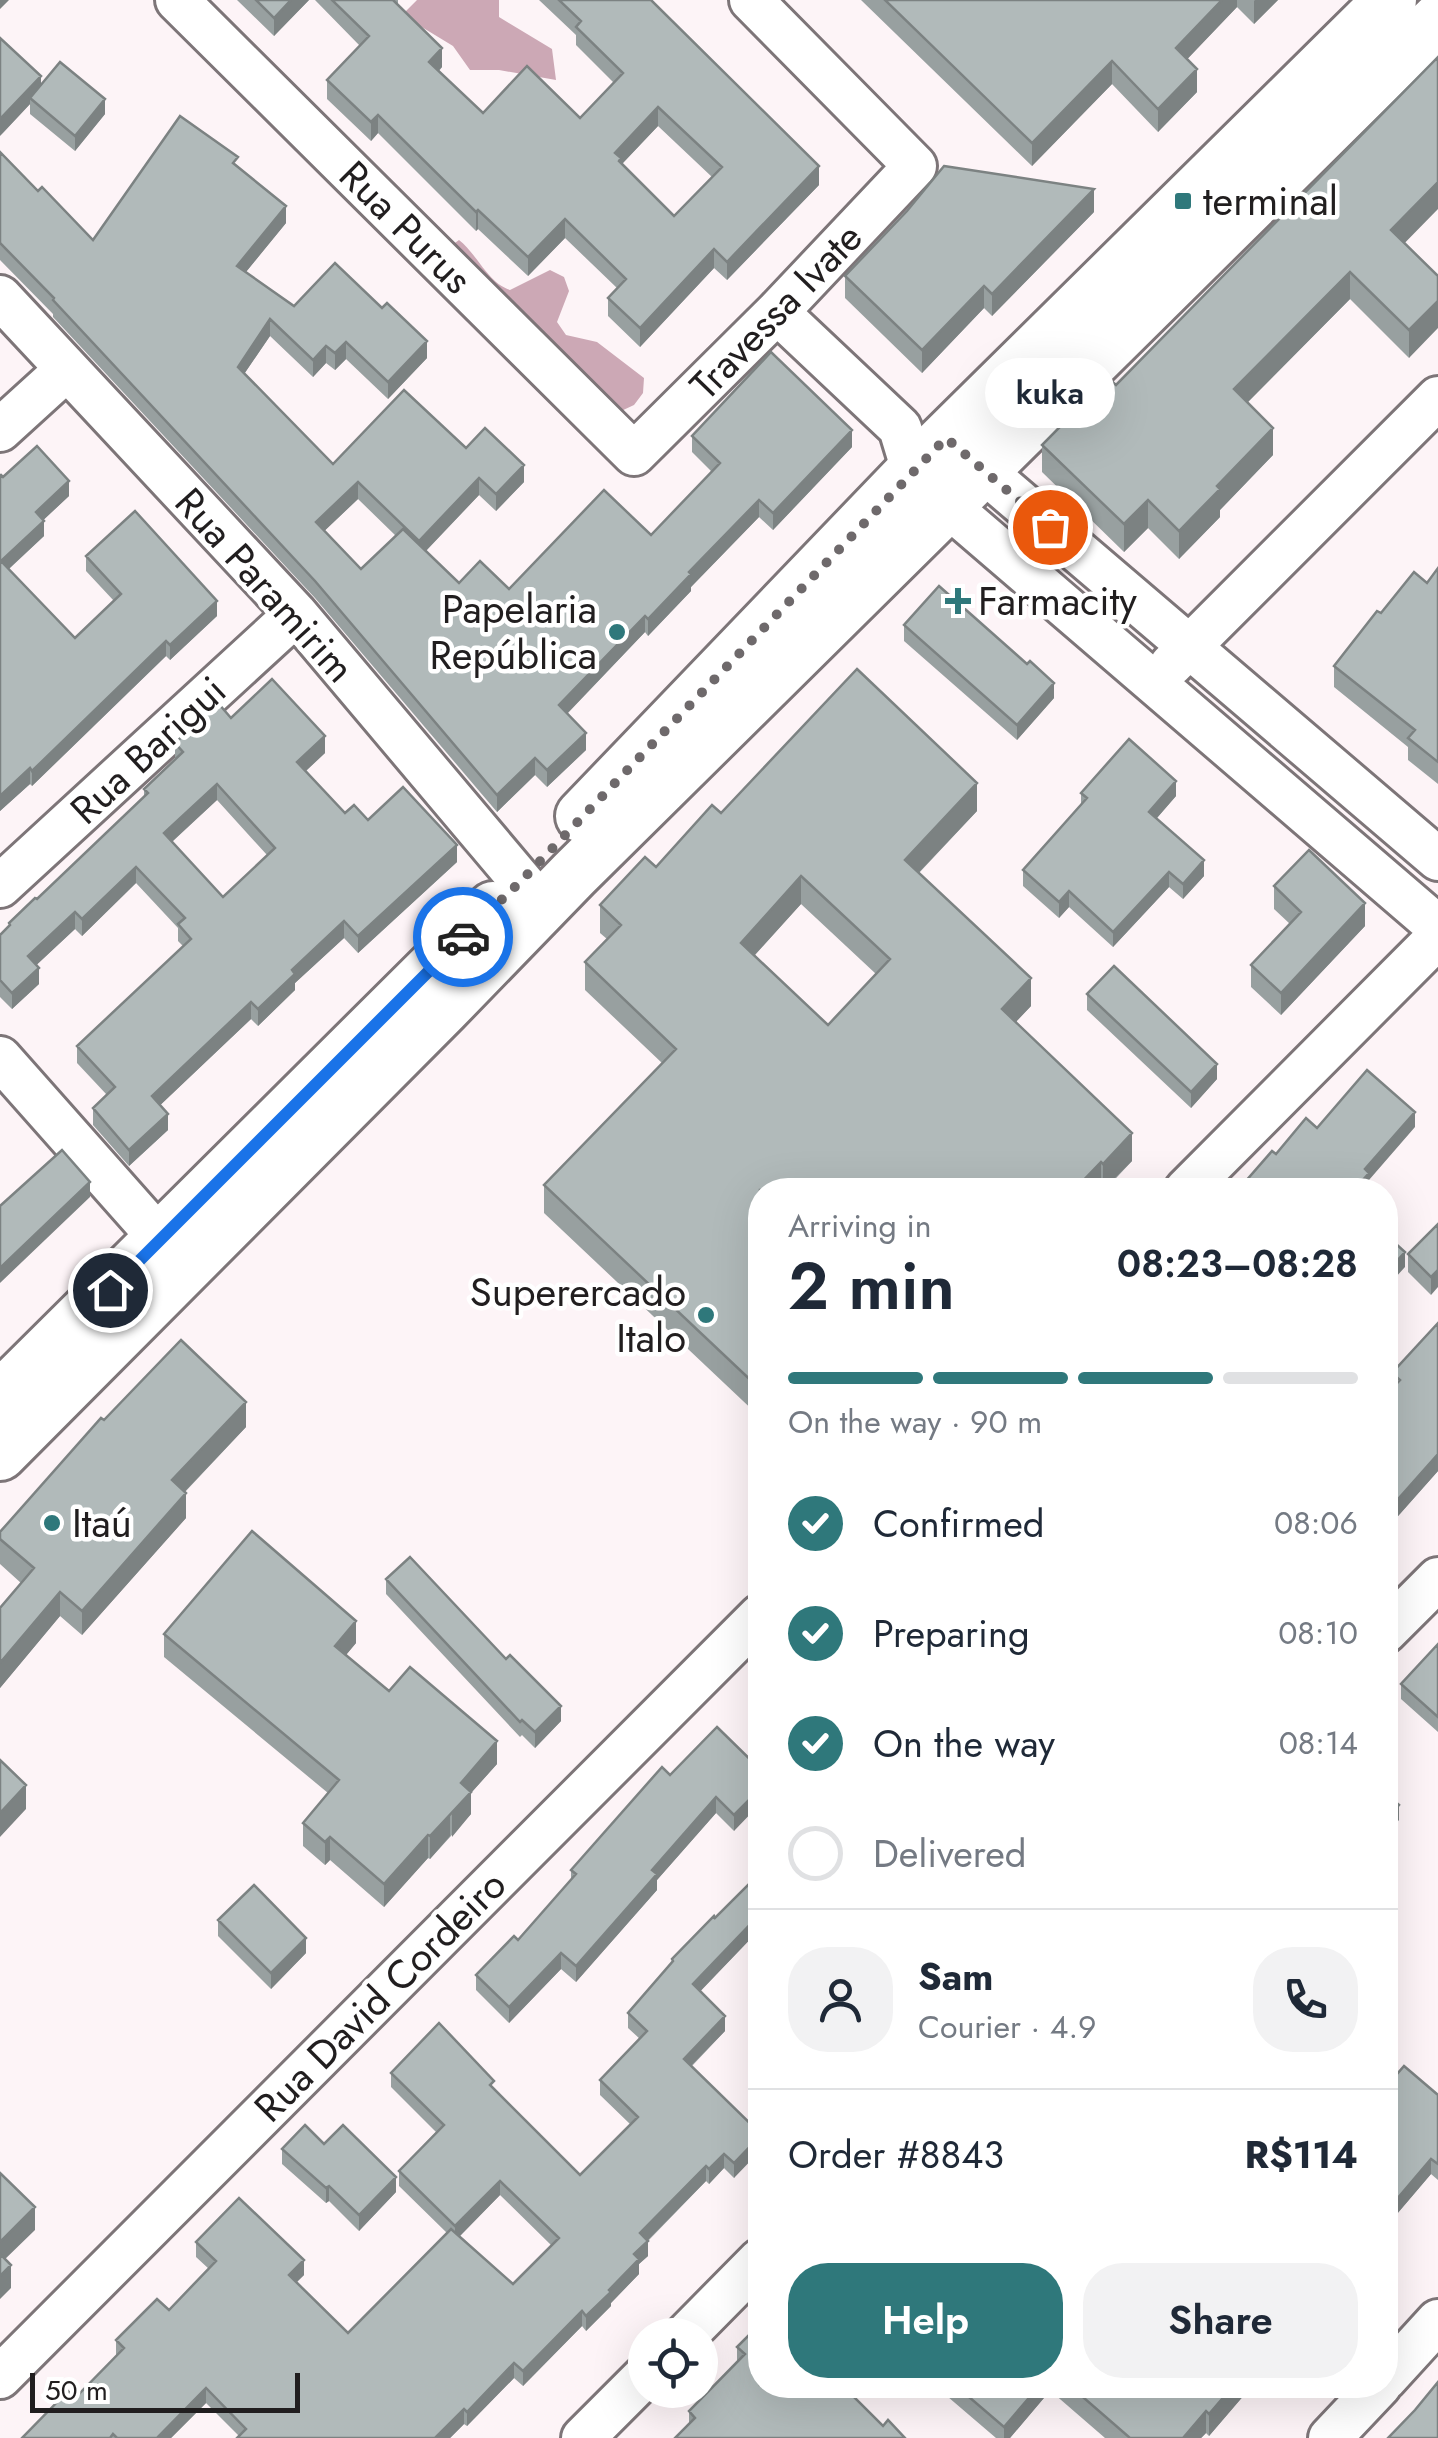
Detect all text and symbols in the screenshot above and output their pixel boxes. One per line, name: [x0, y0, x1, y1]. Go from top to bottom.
street label: Rua Purus: [326, 147, 486, 307]
place label: terminal: [1203, 172, 1338, 230]
marker: terminal: [1172, 190, 1194, 212]
street label: Travessa Ivate: [677, 210, 875, 412]
callout: kuka: [985, 357, 1115, 427]
text: kuka: [1016, 370, 1084, 416]
street label: Rua Paramirim: [162, 475, 368, 695]
pin: [1008, 485, 1093, 570]
icon: bag: [1023, 500, 1078, 555]
place label: Farmacity: [978, 572, 1137, 630]
place label: Papelaria República: [429, 580, 597, 684]
marker: Farmacity: [947, 590, 969, 612]
marker: Papelaria República: [606, 621, 628, 643]
street label: Rua Barigui: [57, 662, 239, 838]
courier: [413, 887, 513, 987]
icon: car: [436, 910, 491, 965]
text: Arriving in: [788, 1203, 932, 1249]
text: 08:23–08:28: [1117, 1236, 1358, 1291]
text: 2 min: [788, 1239, 955, 1333]
pin: [68, 1248, 153, 1333]
icon: home: [83, 1263, 138, 1318]
place label: Superercado Italo: [470, 1263, 686, 1367]
marker: Superercado Italo: [695, 1304, 717, 1326]
text: On the way · 90 m: [788, 1399, 1042, 1445]
place label: Itaú: [72, 1494, 132, 1552]
icon: check: [788, 1496, 843, 1551]
text: Confirmed: [873, 1496, 1044, 1551]
text: 08:06: [1274, 1500, 1358, 1546]
marker: Itaú: [41, 1512, 63, 1534]
icon: check: [788, 1606, 843, 1661]
text: Preparing: [873, 1606, 1030, 1661]
text: 08:10: [1278, 1610, 1358, 1656]
icon: check: [788, 1716, 843, 1771]
text: On the way: [873, 1716, 1055, 1771]
text: 08:14: [1279, 1720, 1358, 1766]
text: Delivered: [873, 1826, 1026, 1881]
street label: Rua David Cordeiro: [241, 1857, 519, 2135]
button: person: [788, 1947, 893, 2052]
button: phone: [1253, 1947, 1358, 2052]
text: Sam: [918, 1949, 993, 2004]
text: Courier · 4.9: [918, 2004, 1096, 2050]
text: Order #8843: [788, 2127, 1004, 2182]
text: R$114: [1245, 2127, 1358, 2182]
button: Help: [788, 2263, 1063, 2378]
button: Share: [1083, 2263, 1358, 2378]
map controls: [628, 2318, 718, 2408]
button: locate: [628, 2318, 718, 2408]
scale bar: [30, 2368, 300, 2412]
text: 50 m: [45, 2370, 108, 2411]

